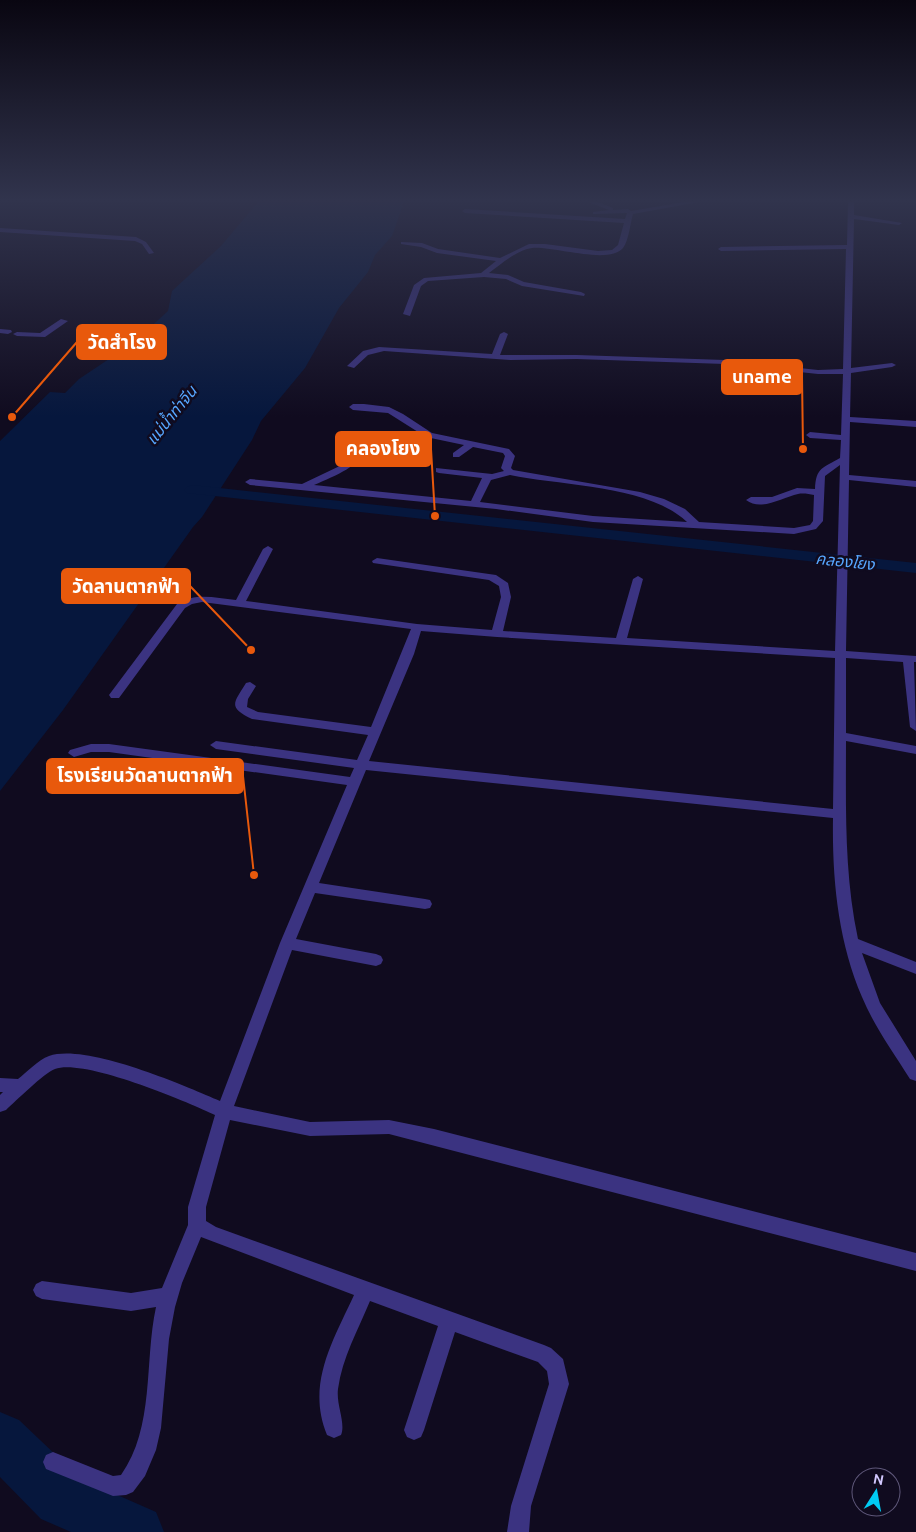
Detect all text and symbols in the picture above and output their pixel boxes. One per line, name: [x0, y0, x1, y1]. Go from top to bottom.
callout: วัดสำโรง: [77, 325, 166, 359]
text: วัดสำโรง: [88, 331, 157, 353]
callout: uname: [722, 360, 802, 394]
text: uname: [732, 365, 792, 387]
water label: แม่น้ำท่าจีน: [140, 380, 201, 448]
callout: คลองโยง: [336, 432, 431, 466]
text: คลองโยง: [346, 437, 421, 459]
water label: คลองโยง: [815, 549, 877, 573]
callout: วัดลานตากฟ้า: [62, 569, 190, 603]
text: วัดลานตากฟ้า: [72, 575, 180, 597]
callout: โรงเรียนวัดลานตากฟ้า: [47, 759, 243, 793]
text: โรงเรียนวัดลานตากฟ้า: [57, 764, 233, 786]
north arrow: [851, 1467, 901, 1517]
text: N: [872, 1470, 885, 1488]

